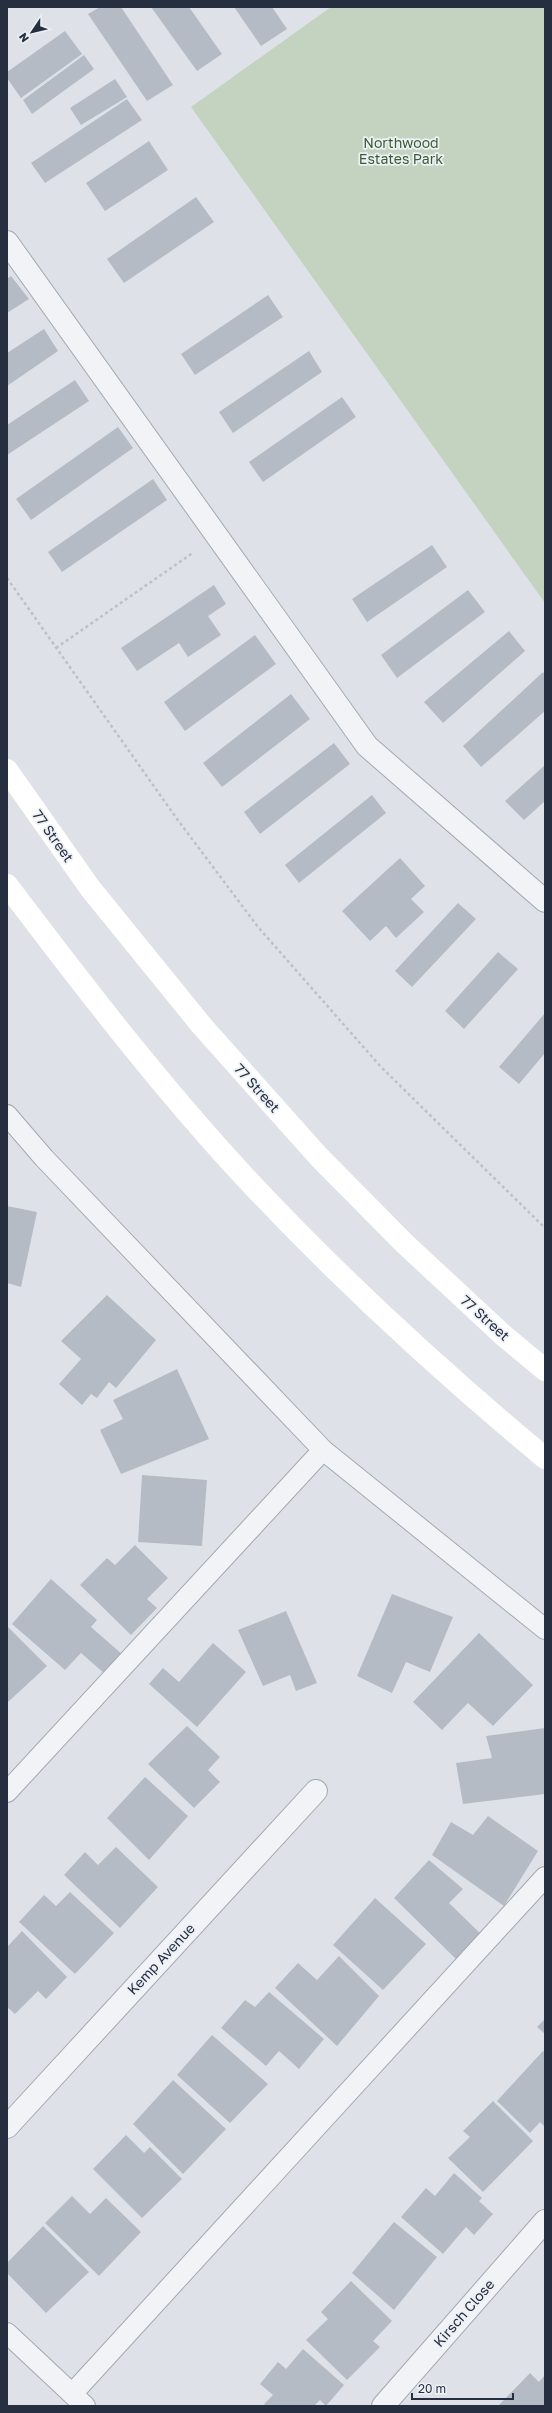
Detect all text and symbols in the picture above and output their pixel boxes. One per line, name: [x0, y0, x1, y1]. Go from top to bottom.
north arrow: [12, 12, 52, 52]
text: N: [16, 31, 31, 45]
park label: Northwood Estates Park: [359, 134, 443, 167]
street label: 77 Street: [29, 806, 78, 865]
street label: 77 Street: [231, 1060, 284, 1116]
street label: 77 Street: [457, 1291, 513, 1344]
street label: Kemp Avenue: [123, 1919, 198, 1998]
street label: Kirsch Close: [430, 2275, 498, 2350]
scale bar: [412, 2375, 513, 2401]
text: 20 m: [418, 2381, 446, 2396]

